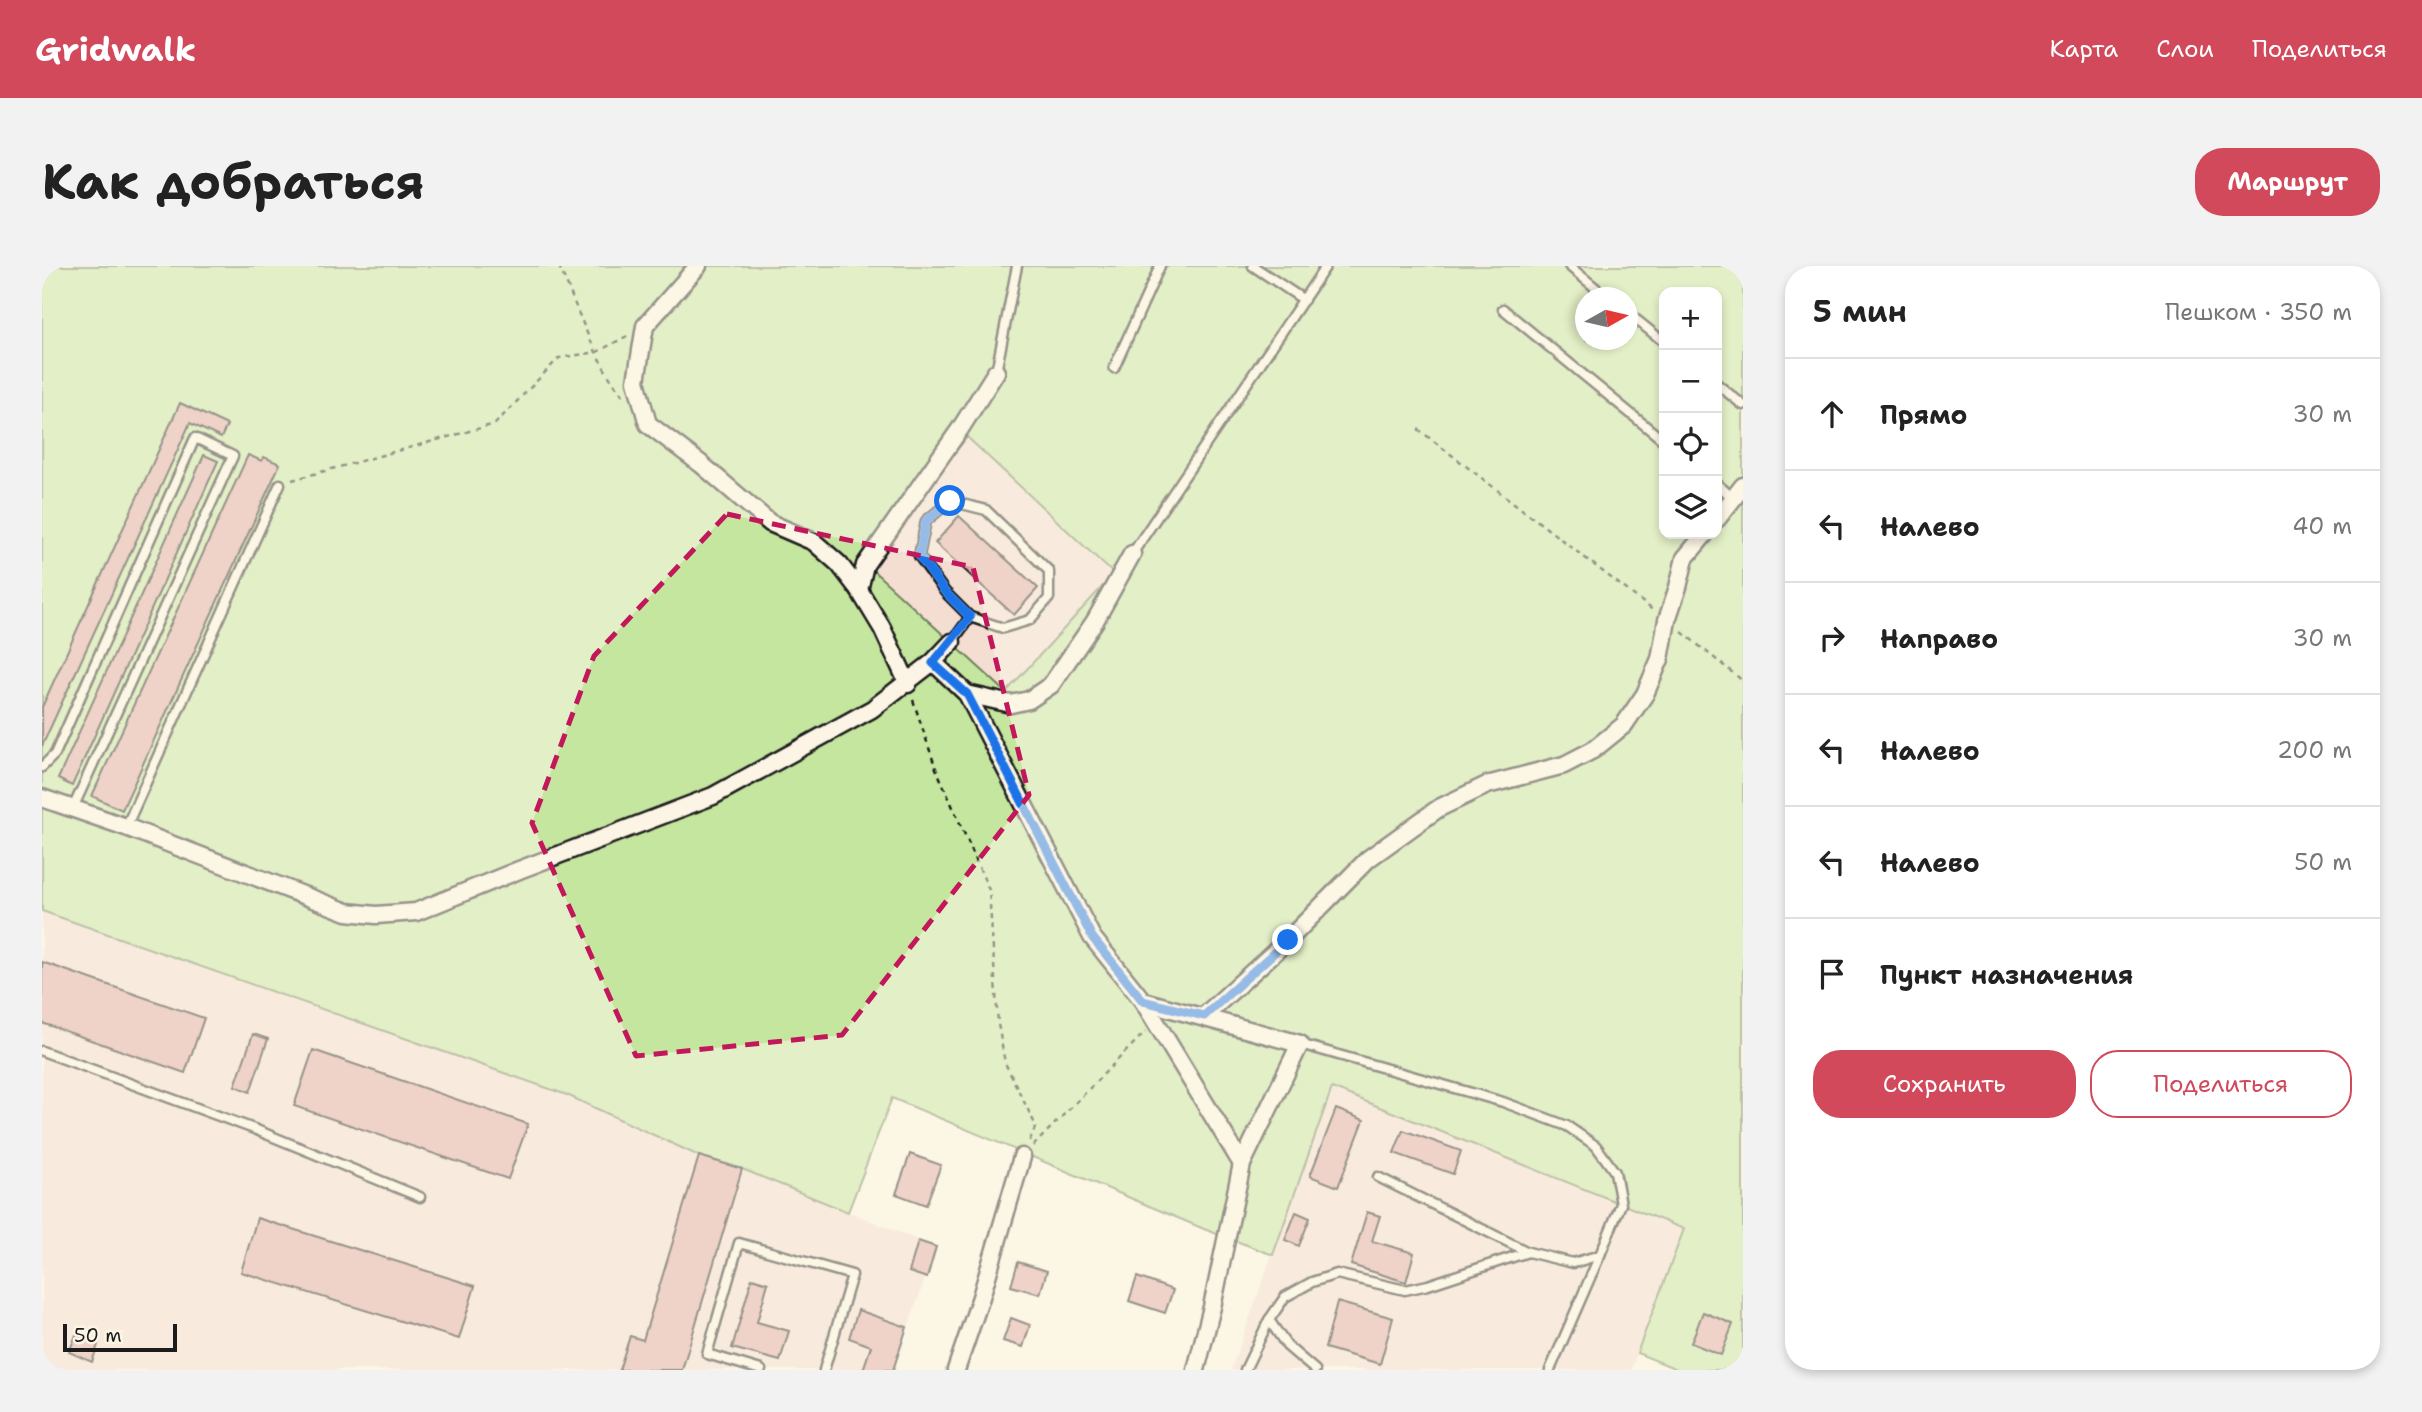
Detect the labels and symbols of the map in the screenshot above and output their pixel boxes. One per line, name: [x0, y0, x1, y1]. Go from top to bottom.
north arrow: [1575, 287, 1638, 350]
route start: [934, 485, 965, 516]
route end: [1272, 924, 1303, 955]
scale bar: [63, 1321, 177, 1353]

